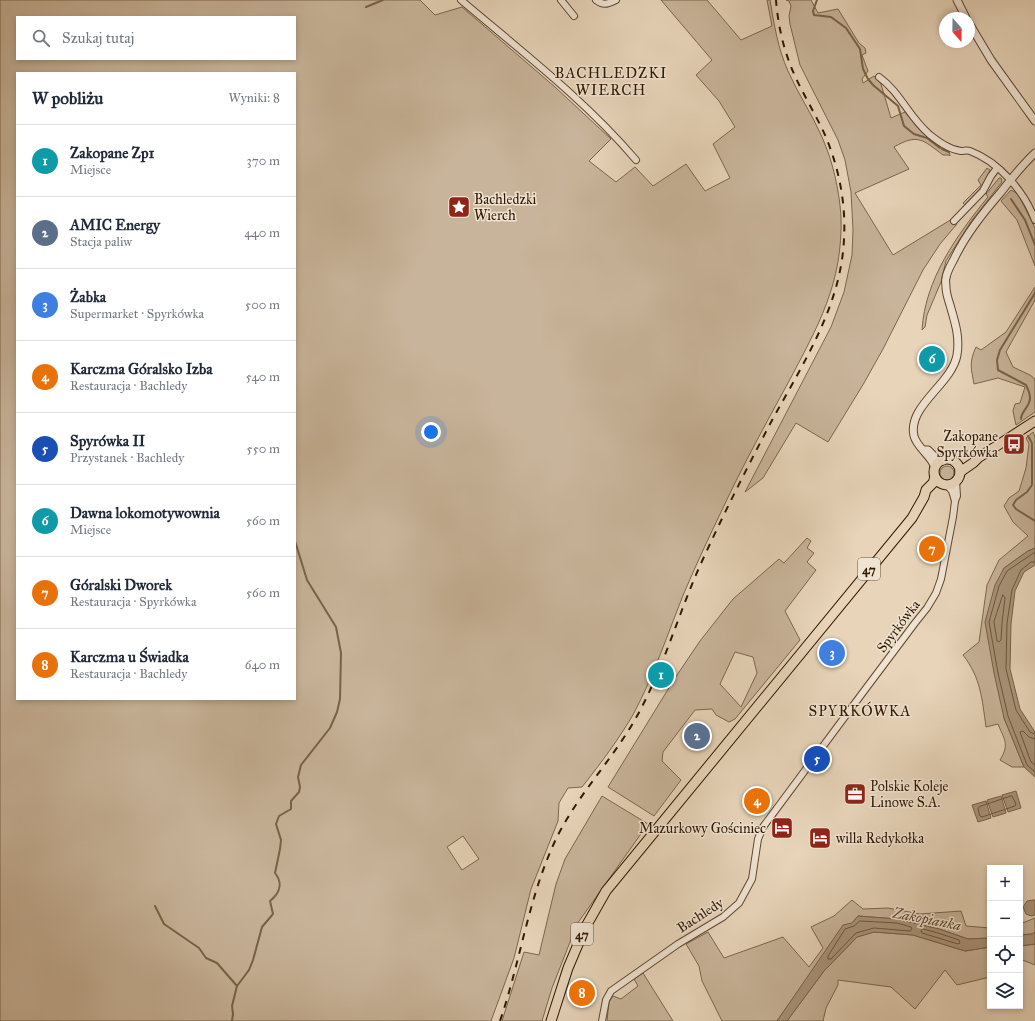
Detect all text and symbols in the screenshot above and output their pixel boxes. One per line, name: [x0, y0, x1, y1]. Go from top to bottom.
north arrow: [939, 12, 975, 48]
search box: [16, 16, 296, 60]
icon: search: [30, 27, 52, 49]
text: Szukaj tutaj: [62, 29, 134, 47]
district label: BACHLEDZKI WIERCH: [555, 64, 667, 99]
text: W pobliżu: [32, 88, 103, 109]
text: Wyniki: 8: [229, 90, 280, 106]
text: Zakopane Zp1: [70, 144, 154, 162]
text: 1: [42, 153, 48, 169]
text: 370 m: [247, 153, 280, 169]
text: Miejsce: [70, 162, 111, 178]
place label: Bachledzki Wierch: [474, 191, 536, 224]
place icon: Bachledzki Wierch: [446, 194, 472, 220]
text: AMIC Energy: [70, 216, 160, 234]
text: 2: [42, 225, 48, 241]
text: 440 m: [244, 225, 280, 241]
text: Stacja paliw: [70, 234, 132, 250]
text: Żabka: [70, 288, 106, 306]
text: 3: [42, 297, 48, 313]
text: 500 m: [245, 297, 280, 313]
text: Supermarket · Spyrkówka: [70, 306, 204, 322]
pin: 6: [919, 344, 945, 374]
text: Karczma Góralsko Izba: [70, 360, 213, 378]
text: 4: [41, 369, 49, 385]
text: 540 m: [246, 369, 280, 385]
text: Restauracja · Bachledy: [70, 378, 187, 394]
your location: [421, 422, 441, 442]
place label: Zakopane Spyrkówka: [936, 428, 998, 461]
bus stop icon: Zakopane Spyrkówka: [1001, 431, 1027, 457]
text: Spyrówka II: [70, 432, 145, 450]
text: 5: [42, 441, 48, 457]
text: 550 m: [247, 441, 280, 457]
text: Przystanek · Bachledy: [70, 450, 184, 466]
text: Dawna lokomotywownia: [70, 504, 220, 522]
text: 6: [42, 513, 48, 529]
text: 560 m: [246, 513, 280, 529]
text: Miejsce: [70, 522, 111, 538]
pin: 7: [919, 534, 945, 564]
road number: 47: [858, 558, 880, 580]
text: Góralski Dworek: [70, 576, 172, 594]
text: 7: [42, 585, 48, 601]
text: 560 m: [246, 585, 280, 601]
text: Restauracja · Spyrkówka: [70, 594, 196, 610]
street label: Spyrkówka: [873, 597, 924, 656]
pin: 3: [819, 638, 845, 668]
text: Karczma u Świadka: [70, 648, 189, 666]
text: 8: [42, 657, 48, 673]
text: 640 m: [245, 657, 280, 673]
pin: 1: [648, 660, 674, 690]
text: Restauracja · Bachledy: [70, 666, 187, 682]
district label: SPYRKÓWKA: [809, 701, 911, 720]
pin: 2: [684, 721, 710, 751]
pin: 5: [804, 744, 830, 774]
place label: Polskie Koleje Linowe S.A.: [870, 778, 949, 811]
office icon: Polskie Koleje Linowe S.A.: [842, 781, 868, 807]
pin: 4: [744, 786, 770, 816]
hotel icon: Mazurkowy Gościniec: [769, 815, 795, 841]
place label: Mazurkowy Gościniec: [639, 820, 766, 837]
hotel icon: willa Redykołka: [807, 825, 833, 851]
place label: willa Redykołka: [836, 830, 924, 847]
map controls: [987, 865, 1023, 1009]
button: +: [987, 865, 1023, 901]
street label: Bachledy: [674, 894, 727, 937]
button: −: [987, 901, 1023, 937]
water label: Zakopianka: [890, 903, 963, 935]
road number: 47: [571, 923, 593, 945]
button: locate: [987, 937, 1023, 973]
button: layers: [987, 973, 1023, 1009]
pin: 8: [569, 978, 595, 1008]

